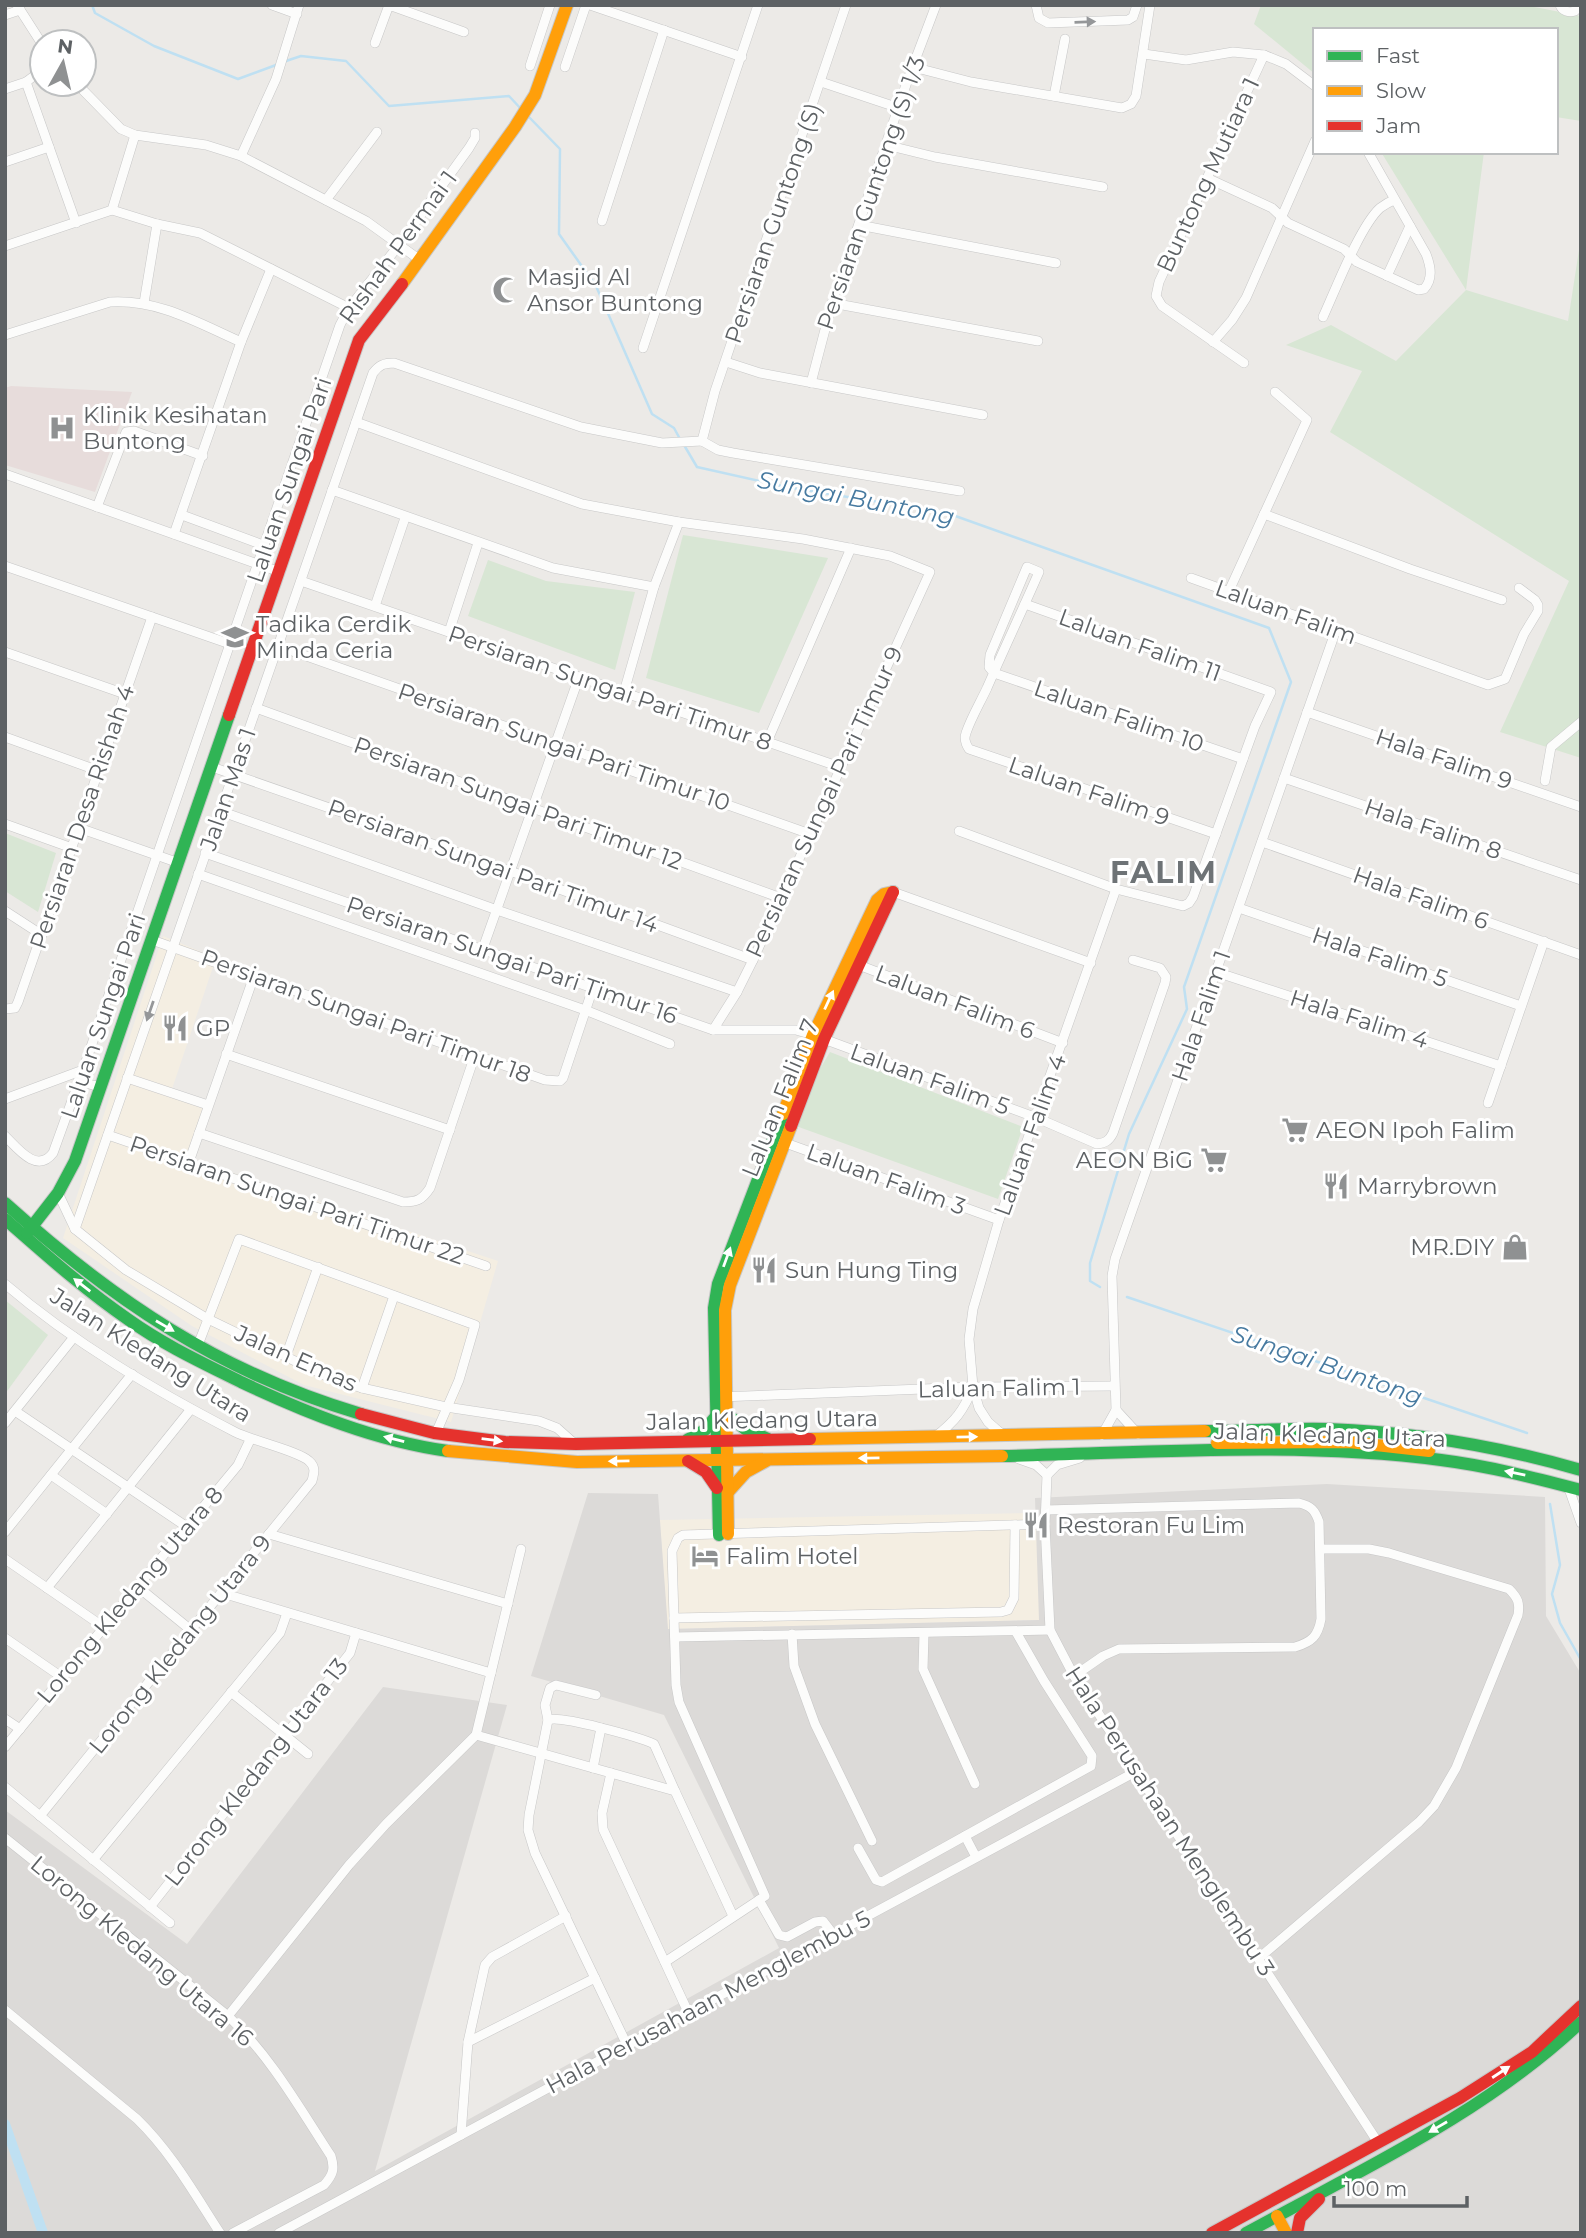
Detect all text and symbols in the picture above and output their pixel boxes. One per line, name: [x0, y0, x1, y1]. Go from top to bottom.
one-way arrow: [1075, 16, 1097, 27]
north arrow: [28, 28, 98, 98]
legend: [1313, 28, 1558, 154]
text: N: [56, 34, 75, 59]
text: Fast: [1376, 43, 1420, 68]
street label: Persiaran Guntong (S) 1/3: [811, 53, 931, 333]
street label: Buntong Mutiara 1: [1151, 73, 1265, 277]
text: Slow: [1376, 78, 1426, 103]
street label: Persiaran Guntong (S): [719, 99, 827, 347]
text: Jam: [1375, 113, 1421, 138]
street label: Rishah Permai 1: [333, 165, 463, 329]
place label: Masjid Al Ansor Buntong: [527, 263, 703, 317]
mosque icon: Masjid Al Ansor Buntong: [491, 275, 521, 305]
street label: Laluan Sungai Pari: [241, 374, 337, 586]
place label: Klinik Kesihatan Buntong: [83, 401, 267, 455]
hospital icon: Klinik Kesihatan Buntong: [47, 413, 77, 443]
water label: Sungai Buntong: [755, 465, 957, 531]
street label: Laluan Falim: [1212, 573, 1360, 651]
street label: Laluan Falim 11: [1055, 603, 1225, 687]
place label: Tadika Cerdik Minda Ceria: [256, 610, 411, 664]
street label: Persiaran Sungai Pari Timur 8: [444, 619, 776, 757]
school or university icon: Tadika Cerdik Minda Ceria: [220, 622, 250, 652]
street label: Persiaran Sungai Pari Timur 9: [739, 642, 909, 962]
street label: Laluan Falim 10: [1030, 674, 1208, 758]
street label: Persiaran Sungai Pari Timur 10: [394, 677, 734, 817]
street label: Persiaran Desa Rishah 4: [24, 681, 140, 953]
street label: Hala Falim 9: [1372, 723, 1516, 795]
street label: Jalan Mas 1: [194, 724, 262, 855]
street label: Persiaran Sungai Pari Timur 12: [350, 730, 686, 876]
street label: Laluan Falim 9: [1005, 750, 1173, 832]
street label: Hala Falim 8: [1361, 792, 1505, 866]
street label: Persiaran Sungai Pari Timur 14: [324, 793, 662, 939]
district label: FALIM: [1110, 854, 1218, 891]
street label: Hala Falim 6: [1349, 860, 1493, 936]
street label: Persiaran Sungai Pari Timur 16: [343, 890, 681, 1030]
street label: Laluan Sungai Pari: [55, 910, 151, 1122]
street label: Hala Falim 5: [1309, 921, 1451, 993]
street label: Persiaran Sungai Pari Timur 18: [197, 943, 535, 1089]
street label: Hala Falim 1: [1165, 947, 1237, 1085]
street label: Laluan Falim 6: [871, 959, 1039, 1045]
street label: Hala Falim 4: [1286, 983, 1432, 1055]
one-way arrow: [824, 990, 835, 1010]
one-way arrow: [144, 1001, 155, 1022]
restaurant icon: GP: [160, 1013, 190, 1043]
place label: GP: [196, 1014, 230, 1042]
street label: Laluan Falim 7: [736, 1015, 824, 1181]
street label: Laluan Falim 5: [847, 1037, 1013, 1121]
street label: Laluan Falim 4: [988, 1051, 1072, 1219]
supermarket icon: AEON Ipoh Falim: [1280, 1115, 1310, 1145]
place label: AEON Ipoh Falim: [1316, 1116, 1515, 1144]
street label: Persiaran Sungai Pari Timur 22: [126, 1129, 468, 1271]
street label: Laluan Falim 3: [803, 1137, 969, 1221]
supermarket icon: AEON BiG: [1199, 1145, 1229, 1175]
place label: AEON BiG: [1076, 1146, 1193, 1174]
restaurant icon: Marrybrown: [1321, 1171, 1351, 1201]
place label: Marrybrown: [1357, 1172, 1498, 1200]
shop icon: MR.DIY: [1500, 1232, 1530, 1262]
place label: MR.DIY: [1410, 1233, 1494, 1261]
one-way arrow: [722, 1246, 733, 1267]
restaurant icon: Sun Hung Ting: [749, 1255, 779, 1285]
place label: Sun Hung Ting: [785, 1256, 958, 1284]
one-way arrow: [73, 1279, 91, 1293]
street label: Jalan Kledang Utara: [44, 1281, 257, 1428]
street label: Jalan Emas: [230, 1318, 362, 1397]
water label: Sungai Buntong: [1228, 1319, 1426, 1411]
one-way arrow: [155, 1320, 174, 1332]
street label: Laluan Falim 1: [917, 1373, 1081, 1403]
street label: Jalan Kledang Utara: [645, 1404, 878, 1436]
street label: Jalan Kledang Utara: [1213, 1417, 1446, 1453]
one-way arrow: [957, 1431, 979, 1443]
one-way arrow: [383, 1433, 405, 1444]
one-way arrow: [481, 1434, 503, 1445]
one-way arrow: [858, 1452, 880, 1464]
one-way arrow: [608, 1456, 630, 1467]
one-way arrow: [1504, 1467, 1526, 1478]
street label: Lorong Kledang Utara 8: [31, 1481, 229, 1709]
restaurant icon: Restoran Fu Lim: [1021, 1510, 1051, 1540]
place label: Restoran Fu Lim: [1057, 1511, 1245, 1539]
street label: Lorong Kledang Utara 9: [83, 1529, 277, 1759]
hotel icon: Falim Hotel: [690, 1541, 720, 1571]
place label: Falim Hotel: [726, 1542, 859, 1570]
street label: Lorong Kledang Utara 13: [158, 1653, 354, 1891]
street label: Hala Perusahaan Menglembu 3: [1059, 1661, 1281, 1981]
street label: Lorong Kledang Utara 16: [25, 1850, 259, 2052]
street label: Hala Perusahaan Menglembu 5: [541, 1904, 875, 2100]
one-way arrow: [1492, 2065, 1510, 2079]
one-way arrow: [1428, 2120, 1447, 2133]
scale bar: [1334, 2164, 1467, 2208]
text: 100 m: [1344, 2176, 1407, 2201]

